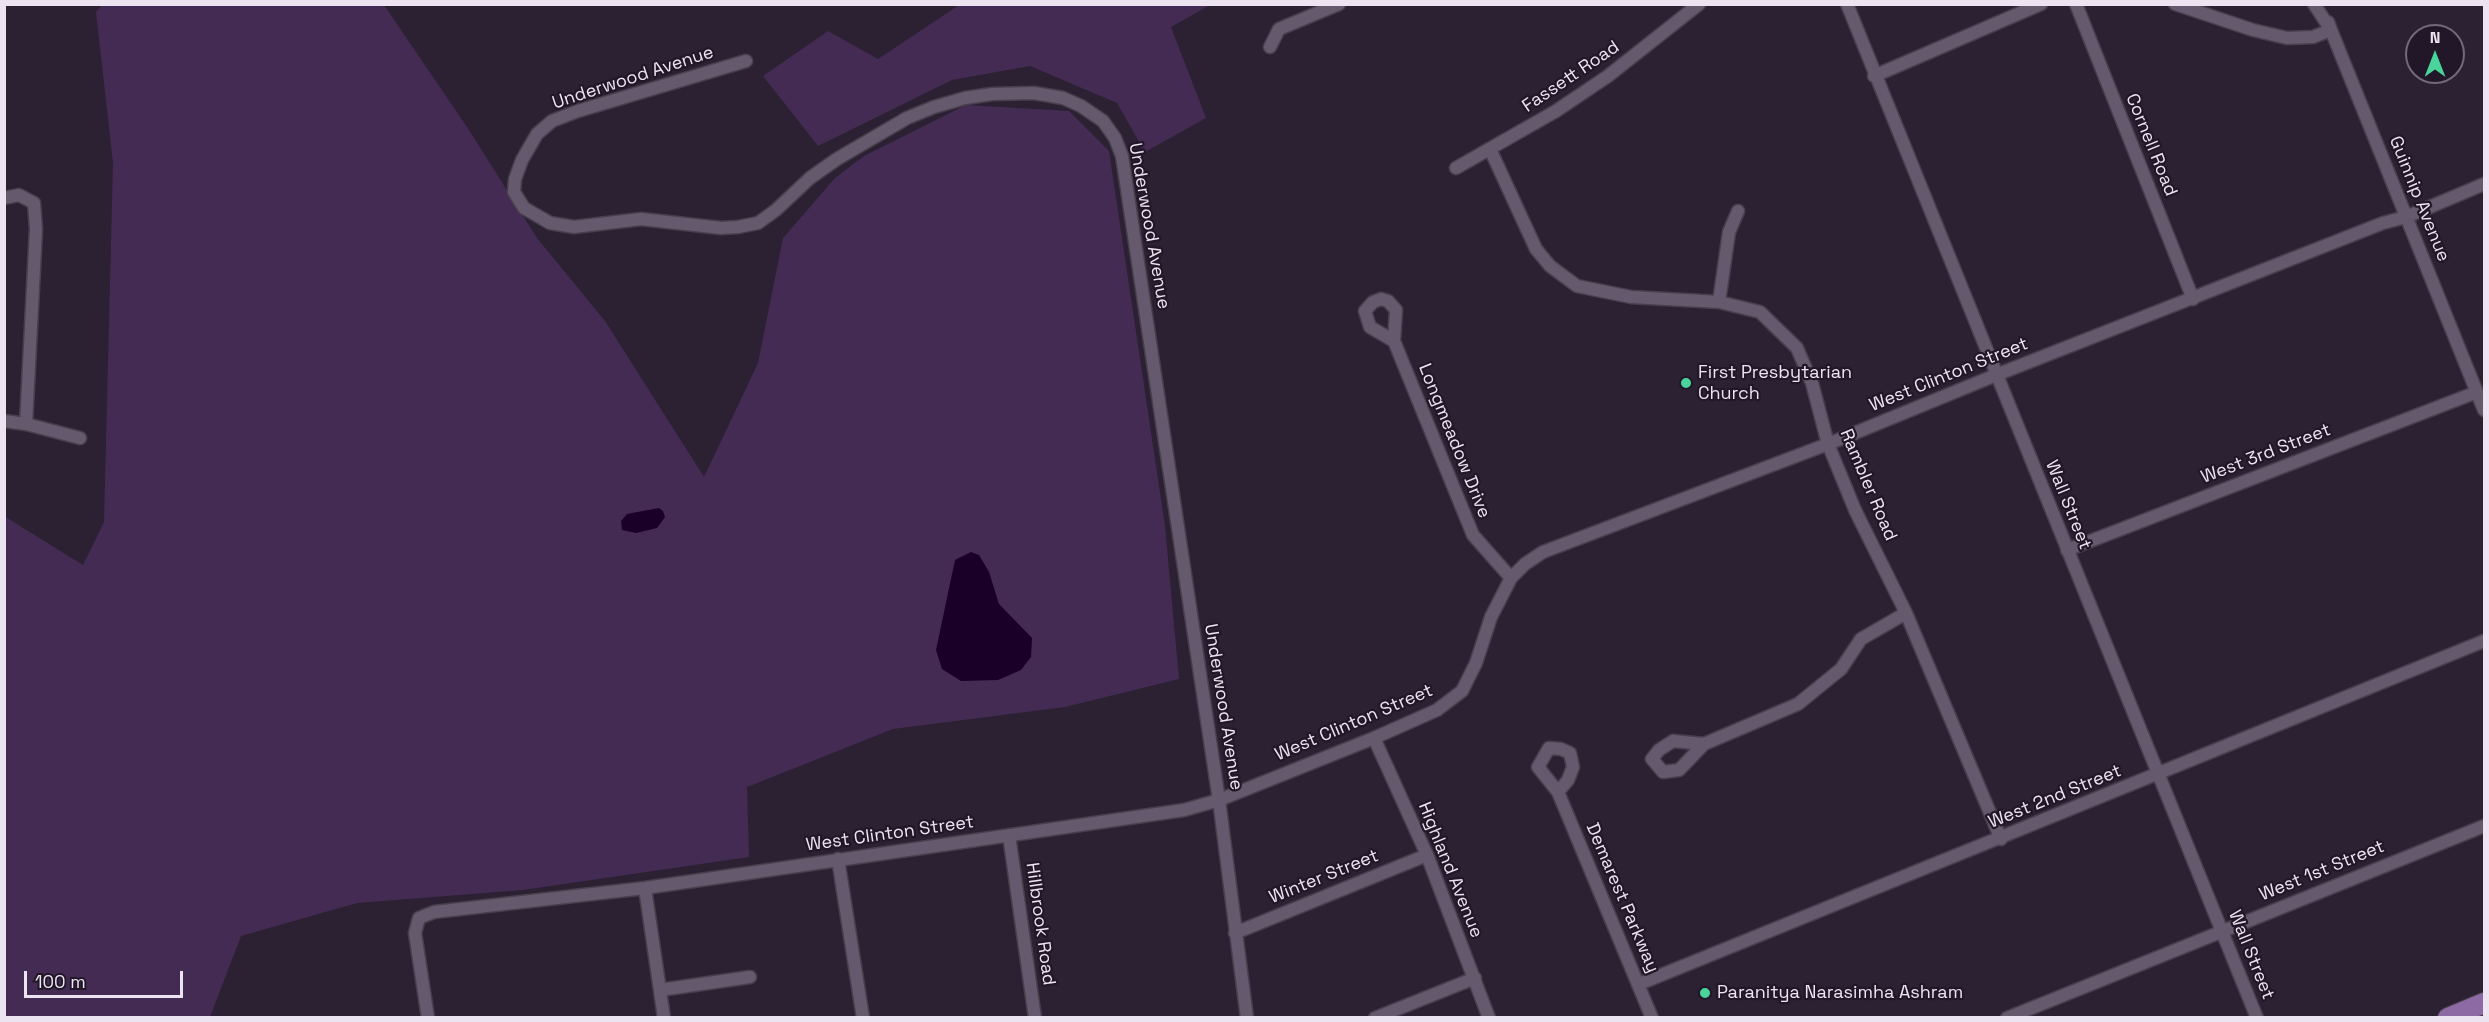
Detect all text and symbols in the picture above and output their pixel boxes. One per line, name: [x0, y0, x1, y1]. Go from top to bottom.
north arrow: [2405, 24, 2465, 84]
text: N: [2430, 27, 2440, 48]
street label: Fassett Road: [1518, 37, 1624, 117]
street label: Underwood Avenue: [550, 42, 716, 114]
street label: Cornell Road: [2121, 91, 2181, 199]
street label: Guinnip Avenue: [2384, 133, 2454, 265]
street label: Underwood Avenue: [1124, 141, 1174, 311]
street label: West Clinton Street: [1866, 333, 2032, 417]
street label: Longmeadow Drive: [1413, 361, 1495, 521]
place label: First Presbytarian Church: [1698, 362, 1852, 404]
marker: First Presbytarian Church: [1679, 376, 1693, 390]
street label: West 3rd Street: [2198, 419, 2334, 489]
street label: Rambler Road: [1835, 426, 1901, 544]
street label: Wall Street: [2040, 457, 2096, 553]
street label: Underwood Avenue: [1199, 622, 1247, 792]
street label: West Clinton Street: [1272, 680, 1436, 766]
street label: West 2nd Street: [1985, 760, 2125, 834]
street label: Highland Avenue: [1413, 799, 1487, 941]
street label: West Clinton Street: [805, 812, 975, 856]
street label: Demarest Parkway: [1581, 820, 1663, 976]
street label: West 1st Street: [2256, 836, 2388, 906]
street label: Winter Street: [1266, 845, 1382, 909]
street label: Hillbrook Road: [1021, 861, 1059, 987]
street label: Wall Street: [2223, 907, 2279, 1003]
scale bar: [27, 959, 186, 997]
text: 100 m: [35, 970, 86, 993]
place label: Paranitya Narasimha Ashram: [1717, 982, 1963, 1004]
marker: Paranitya Narasimha Ashram: [1698, 986, 1712, 1000]

